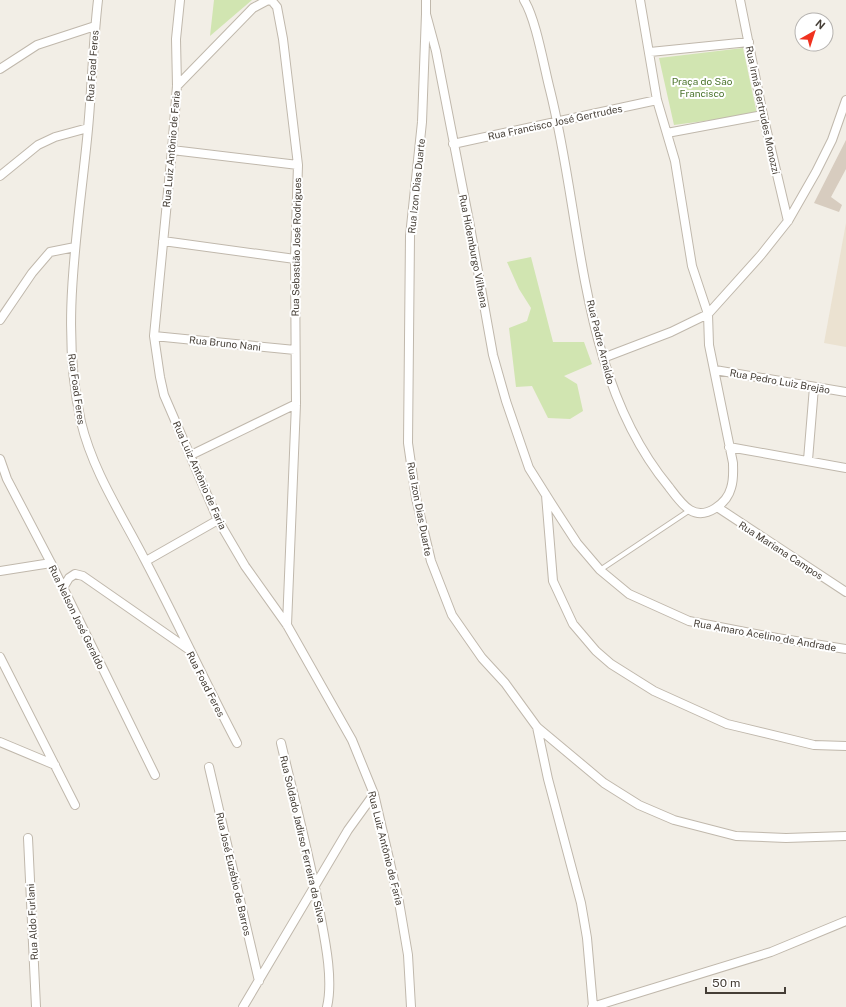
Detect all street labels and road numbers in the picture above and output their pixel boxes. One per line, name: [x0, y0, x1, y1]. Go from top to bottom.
street label: Rua Foad Feres: [84, 30, 100, 102]
street label: Rua Irmã Gertrudes Monozzi: [743, 45, 783, 175]
street label: Rua Luiz Antônio de Faria: [160, 90, 182, 208]
street label: Rua Francisco José Gertrudes: [487, 102, 623, 142]
street label: Rua Izon Dias Duarte: [405, 137, 427, 234]
street label: Rua Sebastião José Rodrigues: [289, 177, 303, 317]
street label: Rua Hidemburgo Vilhena: [457, 193, 491, 309]
street label: Rua Padre Arnaldo: [585, 298, 617, 386]
street label: Rua Bruno Nani: [189, 333, 261, 353]
street label: Rua Foad Feres: [66, 353, 88, 425]
street label: Rua Pedro Luiz Brejão: [729, 366, 831, 396]
street label: Rua Luiz Antônio de Faria: [171, 419, 229, 531]
street label: Rua Izon Dias Duarte: [405, 461, 435, 557]
street label: Rua Mariana Campos: [737, 518, 825, 582]
street label: Rua Nelson José Geraldo: [46, 563, 108, 671]
street label: Rua Amaro Acelino de Andrade: [693, 617, 838, 654]
street label: Rua Foad Feres: [184, 649, 228, 719]
street label: Rua Soldado Jadirso Ferreira da Silva: [278, 754, 328, 924]
street label: Rua Luiz Antônio de Faria: [366, 790, 406, 906]
street label: Rua José Euzébio de Barros: [214, 811, 254, 937]
street label: Rua Aldo Furlani: [24, 883, 40, 961]

